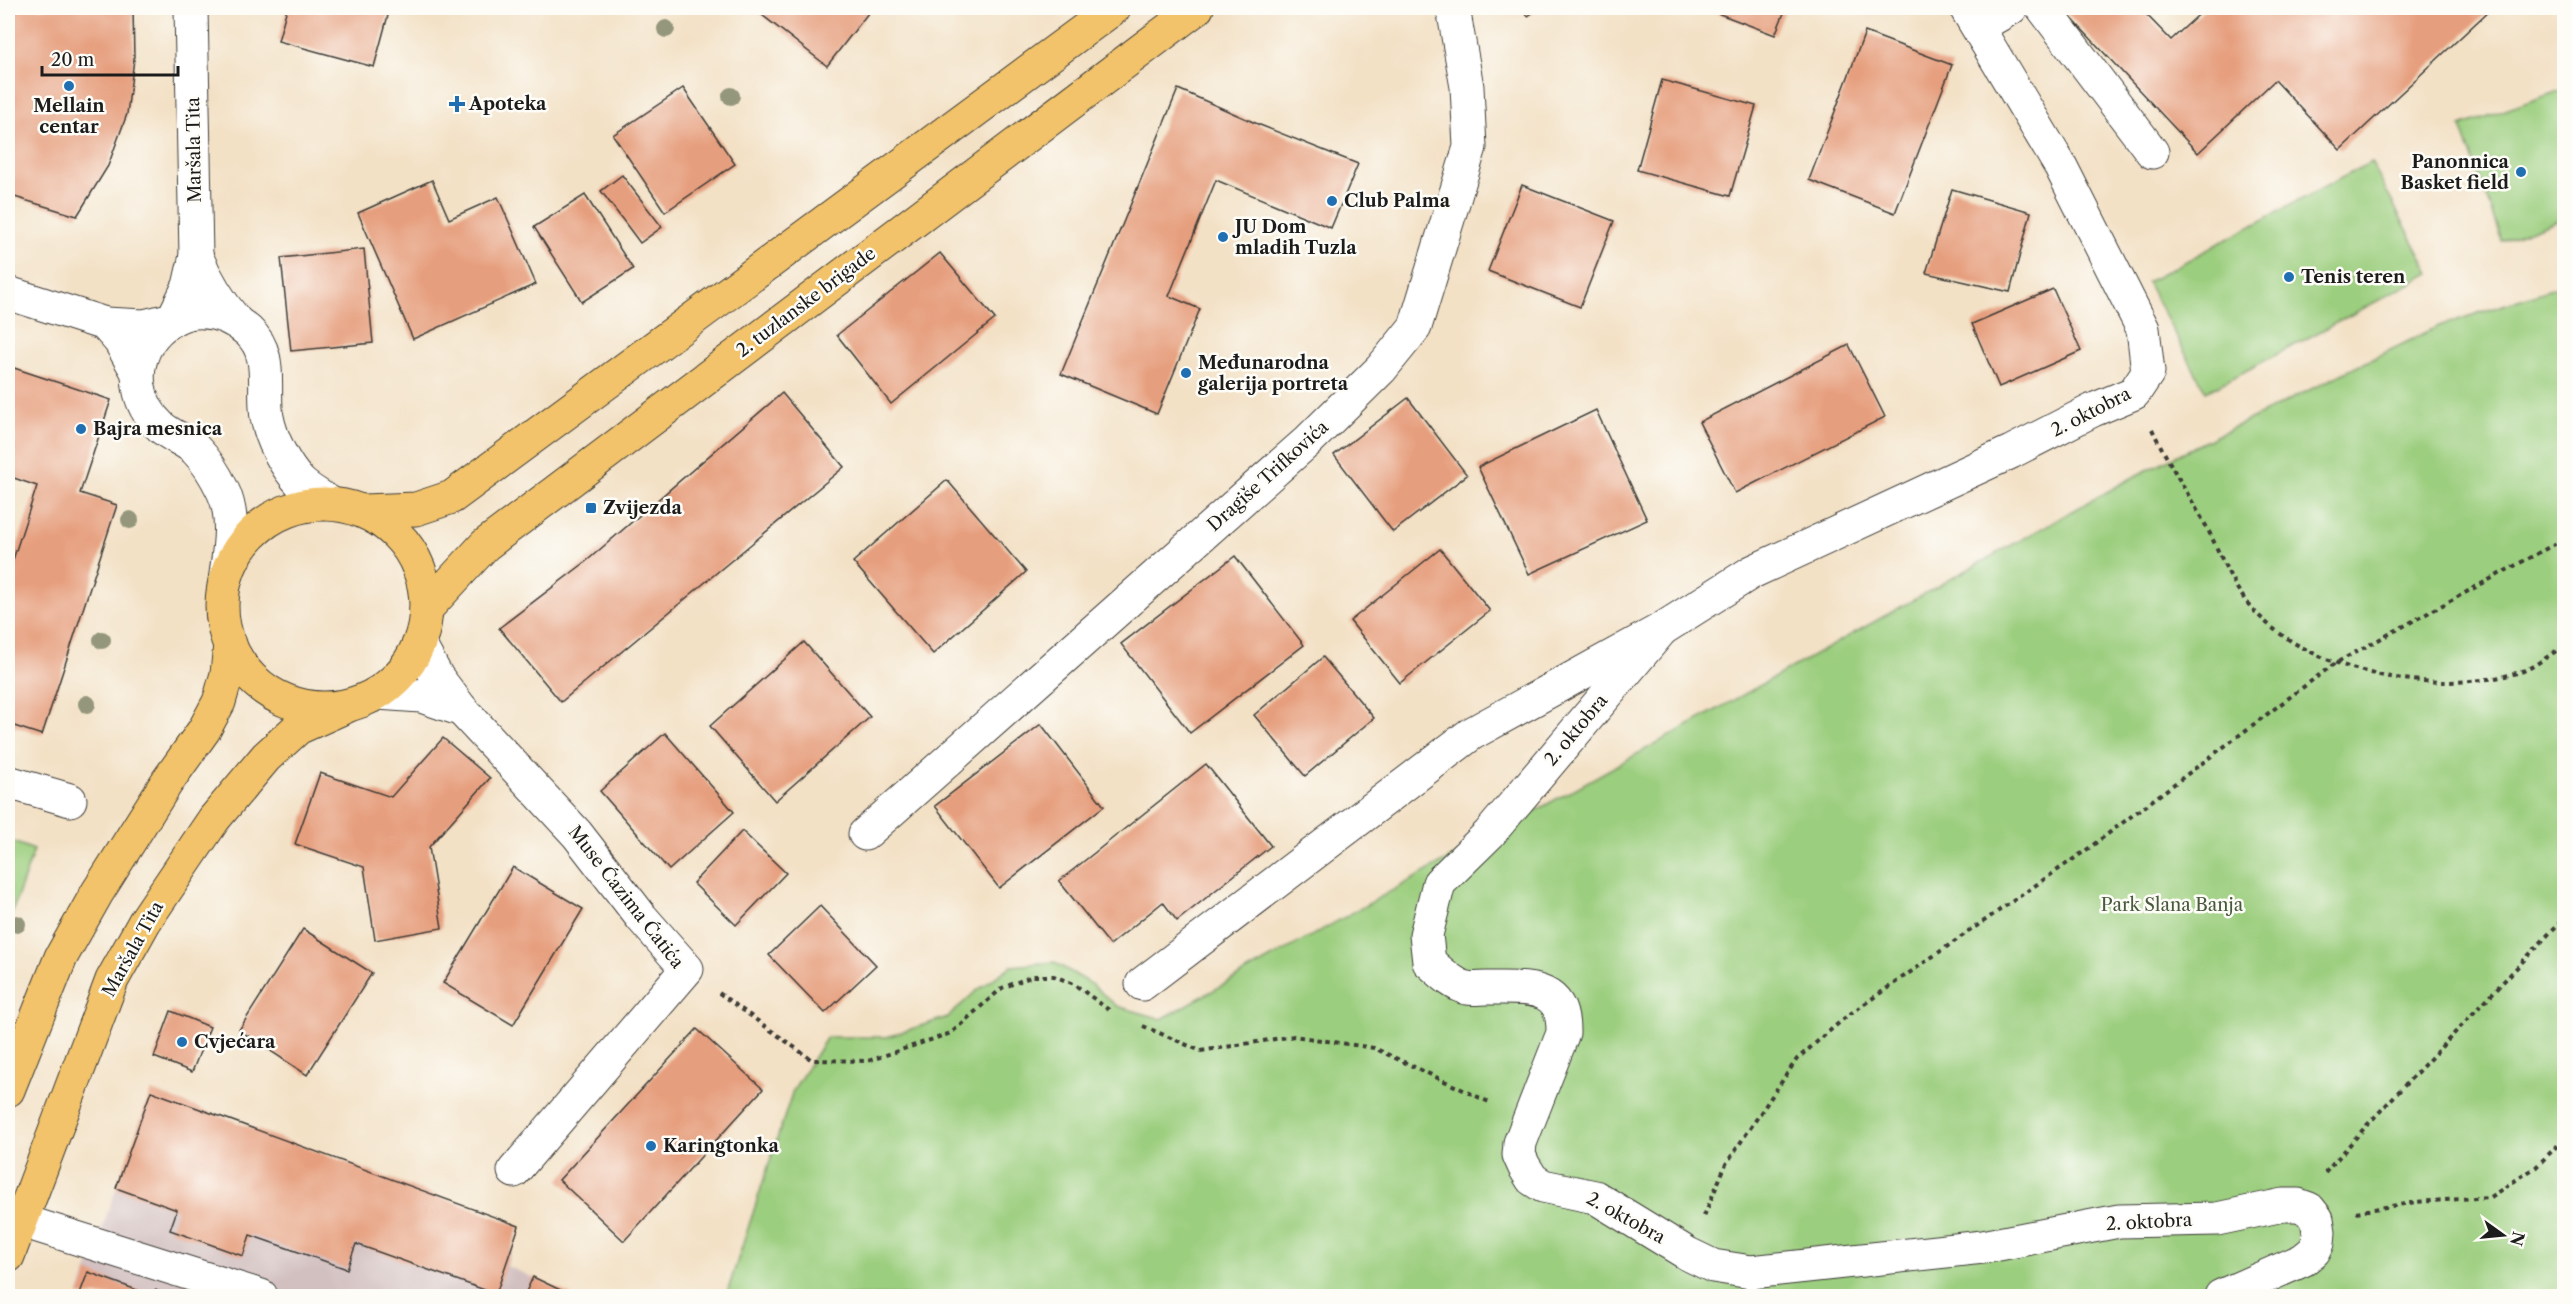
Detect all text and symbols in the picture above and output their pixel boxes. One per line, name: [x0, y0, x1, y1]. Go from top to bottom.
scale bar: [42, 39, 178, 77]
text: 20 m: [51, 49, 95, 71]
marker: Mellain centar: [62, 79, 76, 93]
place label: Apoteka: [468, 93, 547, 115]
place label: Mellain centar: [33, 95, 105, 138]
street label: Maršala Tita: [182, 96, 206, 203]
marker: Apoteka: [450, 97, 464, 111]
place label: Panonnica Basket field: [2401, 151, 2510, 194]
marker: Panonnica Basket field: [2514, 165, 2528, 179]
place label: Club Palma: [1344, 190, 1451, 212]
marker: Club Palma: [1325, 194, 1339, 208]
place label: JU Dom mladih Tuzla: [1232, 216, 1357, 259]
marker: JU Dom mladih Tuzla: [1216, 230, 1230, 244]
street label: 2. tuzlanske brigade: [732, 242, 880, 362]
place label: Tenis teren: [2301, 266, 2406, 288]
marker: Tenis teren: [2282, 270, 2296, 284]
place label: Međunarodna galerija portreta: [1197, 352, 1349, 395]
marker: Međunarodna galerija portreta: [1179, 366, 1193, 380]
street label: 2. oktobra: [2047, 382, 2135, 441]
street label: Dragiše Trifkovića: [1203, 416, 1333, 536]
place label: Bajra mesnica: [93, 418, 223, 440]
marker: Bajra mesnica: [74, 422, 88, 436]
place label: Zvijezda: [603, 497, 682, 519]
marker: Zvijezda: [584, 501, 598, 515]
street label: 2. oktobra: [1540, 689, 1613, 770]
street label: Muse Ćazima Ćatića: [563, 821, 690, 973]
park label: Park Slana Banja: [2101, 894, 2244, 916]
street label: Maršala Tita: [98, 897, 169, 1001]
place label: Cvjećara: [194, 1031, 276, 1053]
marker: Cvjećara: [175, 1035, 189, 1049]
place label: Karingtonka: [663, 1135, 779, 1157]
marker: Karingtonka: [644, 1139, 658, 1153]
street label: 2. oktobra: [1583, 1187, 1670, 1249]
north arrow: [2473, 1205, 2533, 1265]
street label: 2. oktobra: [2105, 1209, 2193, 1235]
text: N: [2506, 1230, 2529, 1248]

